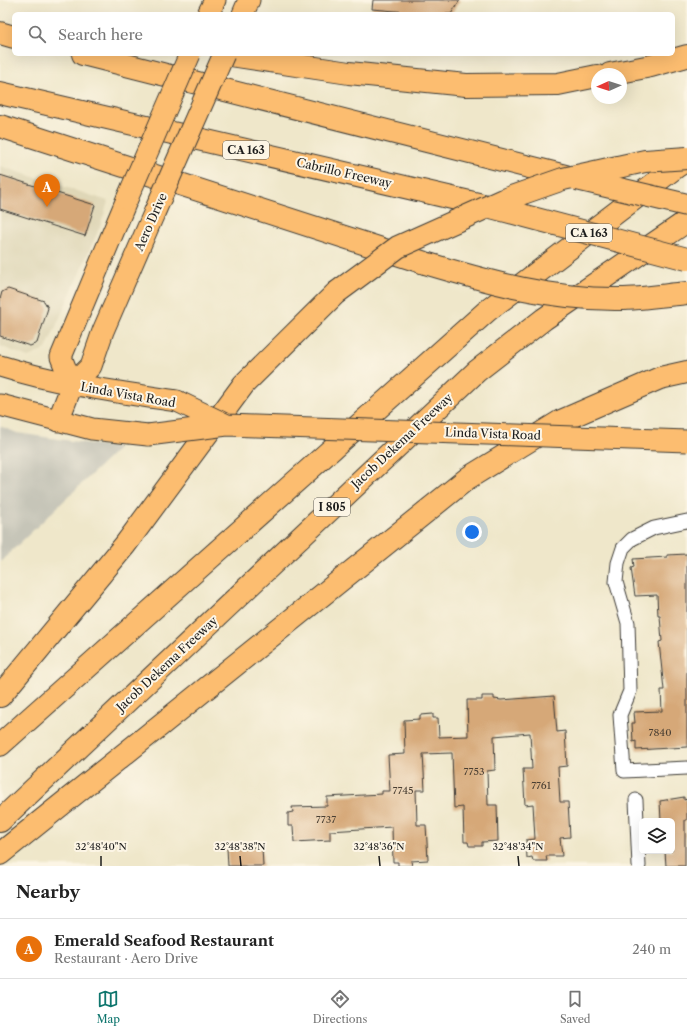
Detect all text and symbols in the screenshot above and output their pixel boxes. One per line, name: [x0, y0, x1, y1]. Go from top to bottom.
search box: [12, 12, 675, 56]
icon: search: [26, 23, 48, 45]
text: Search here: [58, 25, 143, 44]
north arrow: [591, 68, 627, 104]
road number: CA 163: [223, 141, 269, 159]
street label: Cabrillo Freeway: [295, 154, 394, 191]
pin: A: [34, 174, 60, 207]
street label: Aero Drive: [131, 190, 170, 254]
road number: CA 163: [566, 224, 612, 242]
street label: Linda Vista Road: [79, 379, 177, 410]
street label: Jacob Dekema Freeway: [346, 390, 456, 493]
street label: Linda Vista Road: [445, 424, 542, 443]
road number: I 805: [314, 498, 350, 516]
your location: [462, 522, 482, 542]
street label: Jacob Dekema Freeway: [111, 613, 221, 716]
house number: 7840: [649, 726, 671, 739]
house number: 7753: [464, 765, 484, 778]
house number: 7761: [531, 779, 552, 792]
house number: 7745: [393, 784, 413, 797]
house number: 7737: [316, 813, 336, 826]
map controls: [639, 818, 675, 854]
button: layers: [639, 818, 675, 854]
text: 32°48'40"N: [75, 840, 127, 853]
text: 32°48'38"N: [214, 840, 266, 853]
text: 32°48'36"N: [354, 840, 404, 853]
text: 32°48'34"N: [493, 840, 543, 853]
text: Nearby: [16, 882, 80, 902]
text: Emerald Seafood Restaurant: [54, 931, 274, 950]
text: A: [24, 941, 34, 957]
text: 240 m: [632, 941, 671, 957]
text: Restaurant · Aero Drive: [54, 950, 198, 966]
tab: Map: [96, 988, 120, 1026]
tab: Directions: [313, 988, 367, 1026]
tab: Saved: [560, 988, 591, 1026]

